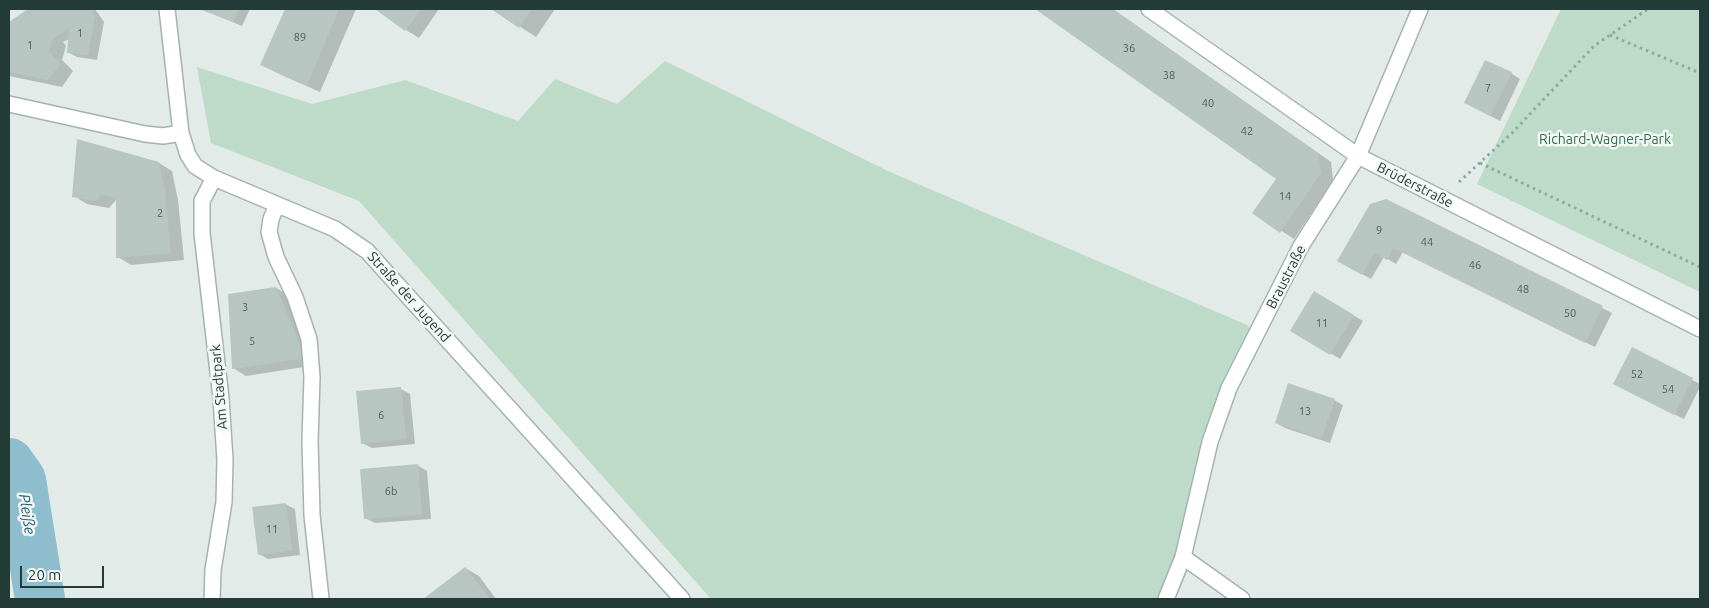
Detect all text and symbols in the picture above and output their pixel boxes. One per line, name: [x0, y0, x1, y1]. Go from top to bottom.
house number: 1: [77, 26, 83, 40]
house number: 89: [294, 30, 306, 44]
house number: 1: [27, 38, 33, 52]
house number: 36: [1123, 41, 1135, 55]
house number: 38: [1163, 68, 1175, 82]
house number: 7: [1485, 81, 1491, 95]
house number: 40: [1202, 96, 1214, 110]
house number: 42: [1241, 124, 1253, 138]
park label: Richard-Wagner-Park: [1539, 131, 1671, 147]
street label: Brüderstraße: [1374, 159, 1456, 211]
house number: 14: [1279, 189, 1291, 203]
house number: 2: [157, 206, 163, 220]
house number: 9: [1376, 223, 1382, 237]
house number: 44: [1421, 235, 1433, 249]
street label: Braustraße: [1263, 242, 1309, 312]
street label: Straße der Jugend: [364, 248, 454, 346]
house number: 46: [1469, 258, 1481, 272]
house number: 48: [1517, 282, 1529, 296]
house number: 3: [242, 300, 248, 314]
house number: 50: [1564, 306, 1576, 320]
house number: 11: [1316, 316, 1328, 330]
house number: 5: [249, 334, 255, 348]
street label: Am Stadtpark: [207, 344, 231, 430]
house number: 52: [1631, 367, 1643, 381]
house number: 54: [1662, 382, 1674, 396]
house number: 13: [1299, 404, 1311, 418]
house number: 6: [378, 408, 384, 422]
house number: 6b: [385, 484, 397, 498]
water label: Pleiße: [15, 492, 39, 536]
house number: 11: [266, 522, 278, 536]
scale bar: [22, 556, 106, 588]
text: 20 m: [28, 566, 61, 583]

